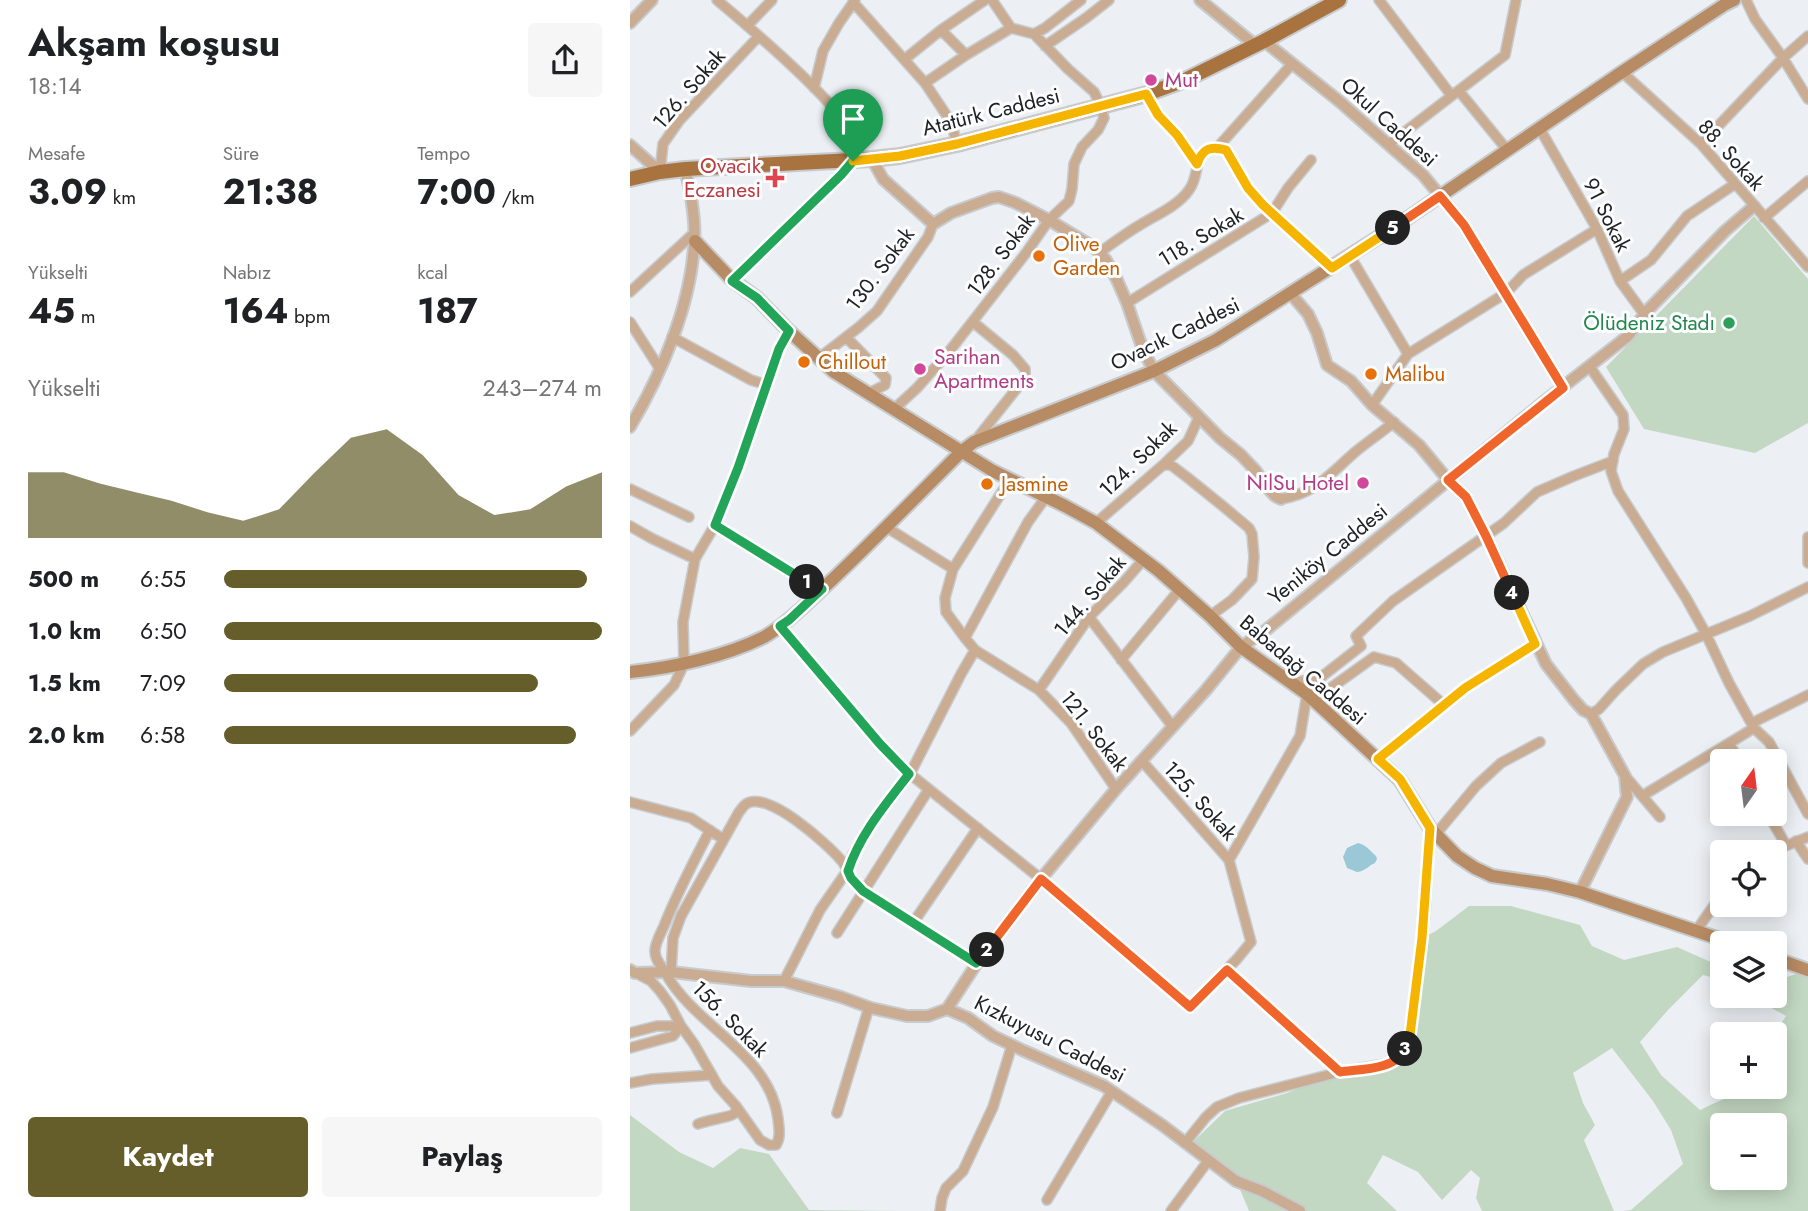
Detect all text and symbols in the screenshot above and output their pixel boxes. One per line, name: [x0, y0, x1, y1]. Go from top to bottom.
text: Akşam koşusu: [28, 15, 280, 70]
button: share: [528, 23, 602, 97]
street label: 126. Sokak: [646, 42, 733, 136]
place label: Mut: [1165, 65, 1198, 95]
text: 18:14: [28, 69, 82, 103]
street label: Okul Caddesi: [1334, 70, 1444, 174]
marker: Mut: [1143, 72, 1159, 88]
street label: Atatürk Caddesi: [919, 80, 1063, 144]
pin: [823, 89, 883, 161]
icon: arrive: [834, 100, 872, 138]
street label: 88. Sokak: [1691, 113, 1772, 198]
text: Mesafe: [28, 140, 85, 167]
text: Süre: [223, 140, 259, 167]
text: Tempo: [417, 140, 470, 167]
place label: Ovacık Eczanesi: [684, 151, 762, 205]
text: 3.09: [28, 167, 107, 217]
text: 21:38: [223, 167, 318, 217]
text: 7:00: [417, 167, 496, 217]
marker: Ovacık Eczanesi: [767, 170, 783, 186]
street label: 91 Sokak: [1576, 173, 1639, 258]
text: km: [107, 184, 136, 211]
text: /km: [496, 184, 535, 211]
street label: 118. Sokak: [1153, 199, 1250, 274]
street label: 128. Sokak: [960, 207, 1043, 303]
pin: 5: [1376, 210, 1410, 246]
text: 5: [1386, 214, 1399, 241]
street label: 130. Sokak: [839, 220, 922, 317]
place label: Olive Garden: [1053, 229, 1120, 283]
marker: Olive Garden: [1031, 248, 1047, 264]
text: Yükselti: [28, 259, 88, 286]
text: Nabız: [223, 259, 271, 286]
text: kcal: [417, 259, 448, 286]
text: 45: [28, 286, 75, 336]
text: 164: [223, 286, 288, 336]
text: 187: [417, 286, 478, 336]
street label: Ovacık Caddesi: [1105, 290, 1245, 378]
text: m: [75, 303, 96, 330]
text: bpm: [288, 303, 331, 330]
place label: Ölüdeniz Stadı: [1583, 308, 1715, 338]
marker: Ölüdeniz Stadı: [1721, 315, 1737, 331]
place label: Sarihan Apartments: [934, 342, 1034, 396]
place label: Chillout: [818, 347, 886, 377]
marker: Chillout: [796, 354, 812, 370]
place label: Malibu: [1385, 359, 1445, 389]
marker: Sarihan Apartments: [912, 361, 928, 377]
marker: Malibu: [1363, 366, 1379, 382]
text: Yükselti: [28, 371, 101, 405]
text: 243–274 m: [483, 371, 602, 405]
street label: 124. Sokak: [1092, 414, 1184, 504]
place label: NilSu Hotel: [1246, 468, 1349, 498]
place label: Jasmine: [998, 469, 1068, 499]
marker: NilSu Hotel: [1355, 475, 1371, 491]
marker: Jasmine: [979, 476, 995, 492]
street label: Yeniköy Caddesi: [1262, 496, 1394, 612]
street label: 144. Sokak: [1047, 548, 1134, 643]
text: 500 m: [28, 562, 99, 596]
text: 6:55: [140, 562, 186, 596]
pin: 1: [790, 564, 824, 600]
text: 1: [802, 568, 811, 595]
pin: 4: [1494, 576, 1530, 610]
text: 4: [1505, 579, 1518, 606]
street label: Babadağ Caddesi: [1233, 608, 1373, 732]
text: 1.0 km: [28, 614, 101, 648]
text: 6:50: [140, 614, 187, 648]
text: 1.5 km: [28, 666, 101, 700]
text: 7:09: [140, 666, 186, 700]
street label: 121. Sokak: [1053, 684, 1136, 778]
text: 2.0 km: [28, 718, 105, 752]
text: 6:58: [140, 718, 186, 752]
north arrow: [1710, 749, 1787, 826]
map controls: [1710, 749, 1787, 1190]
street label: 125. Sokak: [1156, 755, 1244, 848]
button: locate: [1710, 840, 1787, 917]
button: layers: [1710, 931, 1787, 1008]
pin: 2: [970, 932, 1004, 968]
text: 2: [980, 936, 993, 963]
street label: 156. Sokak: [685, 974, 776, 1065]
street label: Kızkuyusu Caddesi: [969, 988, 1131, 1090]
button: +: [1710, 1022, 1787, 1099]
pin: 3: [1388, 1032, 1422, 1066]
text: 3: [1399, 1035, 1410, 1062]
button: −: [1710, 1113, 1787, 1190]
button: Kaydet: [28, 1117, 308, 1197]
button: Paylaş: [322, 1117, 602, 1197]

